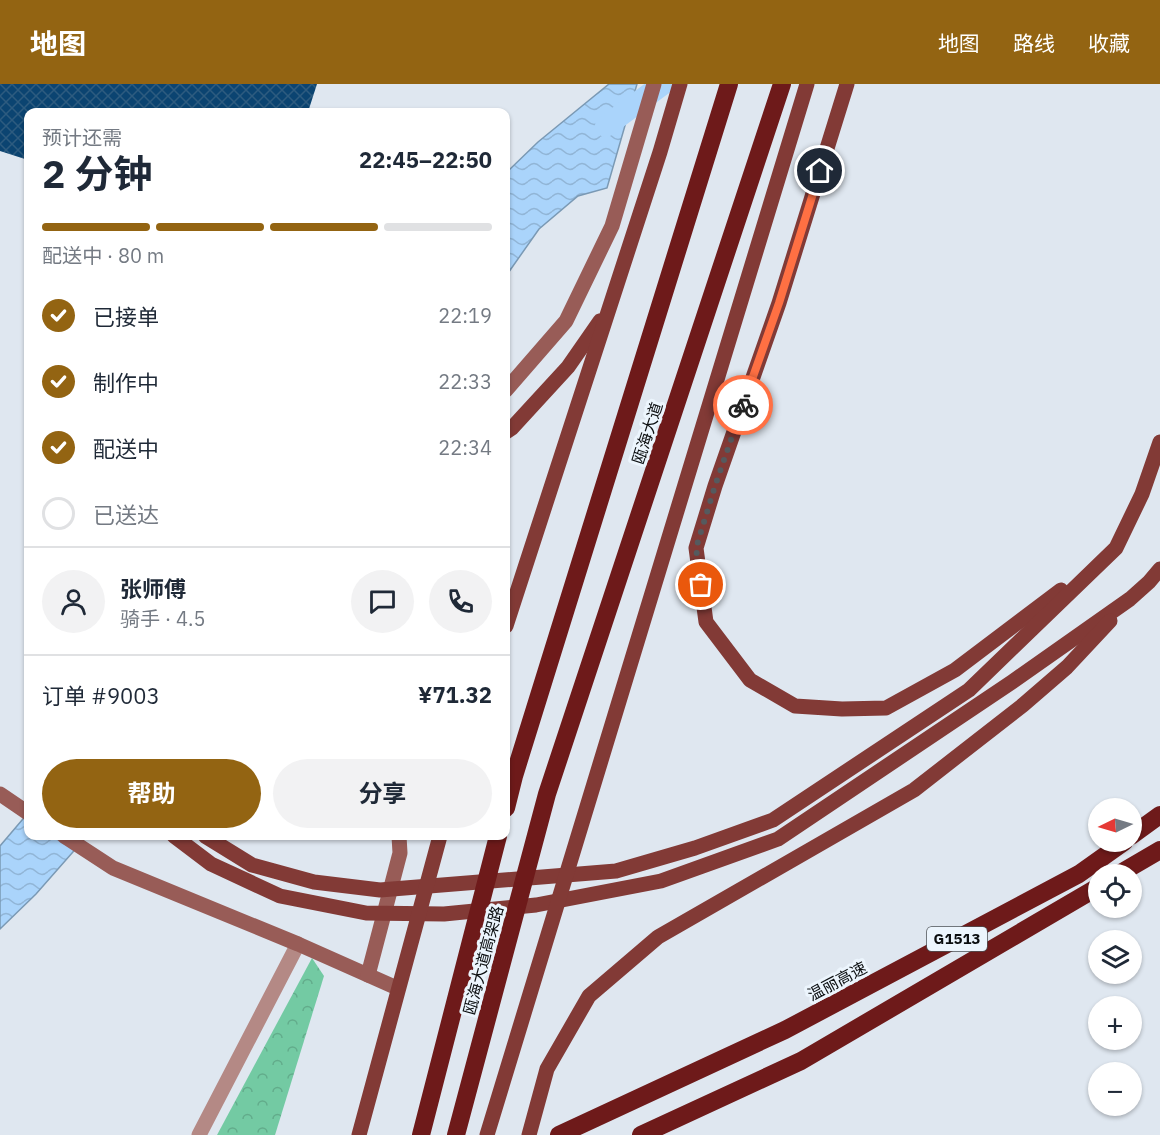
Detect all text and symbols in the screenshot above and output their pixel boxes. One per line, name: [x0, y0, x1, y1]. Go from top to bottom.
text: 地图: [30, 25, 86, 62]
text: 地图: [938, 29, 980, 57]
text: 路线: [1013, 29, 1055, 57]
text: 收藏: [1088, 29, 1130, 57]
text: 预计还需: [42, 124, 122, 151]
text: 22:45–22:50: [359, 145, 492, 174]
pin: [794, 145, 845, 196]
text: 2 分钟: [42, 148, 153, 199]
icon: home: [803, 154, 836, 187]
text: 配送中 · 80 m: [42, 242, 164, 269]
icon: check: [42, 299, 75, 332]
text: 已接单: [93, 302, 159, 331]
text: 22:19: [438, 302, 492, 329]
icon: check: [42, 365, 75, 398]
text: 制作中: [93, 368, 159, 397]
text: 22:33: [438, 368, 492, 395]
courier: [713, 375, 773, 435]
icon: bike: [727, 389, 760, 422]
street label: 瓯海大道: [628, 399, 666, 467]
icon: check: [42, 431, 75, 464]
text: 配送中: [93, 434, 159, 463]
text: 22:34: [438, 434, 492, 461]
text: 已送达: [93, 500, 159, 529]
pin: [675, 559, 726, 610]
icon: bag: [684, 568, 717, 601]
button: person: [42, 570, 105, 633]
button: chat: [351, 570, 414, 633]
button: phone: [429, 570, 492, 633]
text: 张师傅: [120, 574, 186, 603]
text: 骑手 · 4.5: [120, 605, 205, 632]
text: ¥71.32: [418, 680, 492, 709]
text: 订单 #9003: [42, 681, 160, 710]
button: 帮助: [42, 759, 261, 828]
button: 分享: [273, 759, 492, 828]
north arrow: [1088, 798, 1142, 852]
map controls: [1088, 798, 1142, 1116]
button: locate: [1088, 864, 1142, 918]
street label: 瓯海大道高架路: [459, 903, 507, 1017]
road number: G1513: [927, 927, 987, 951]
button: layers: [1088, 930, 1142, 984]
street label: 温丽高速: [804, 957, 870, 1005]
button: +: [1088, 996, 1142, 1050]
button: −: [1088, 1062, 1142, 1116]

